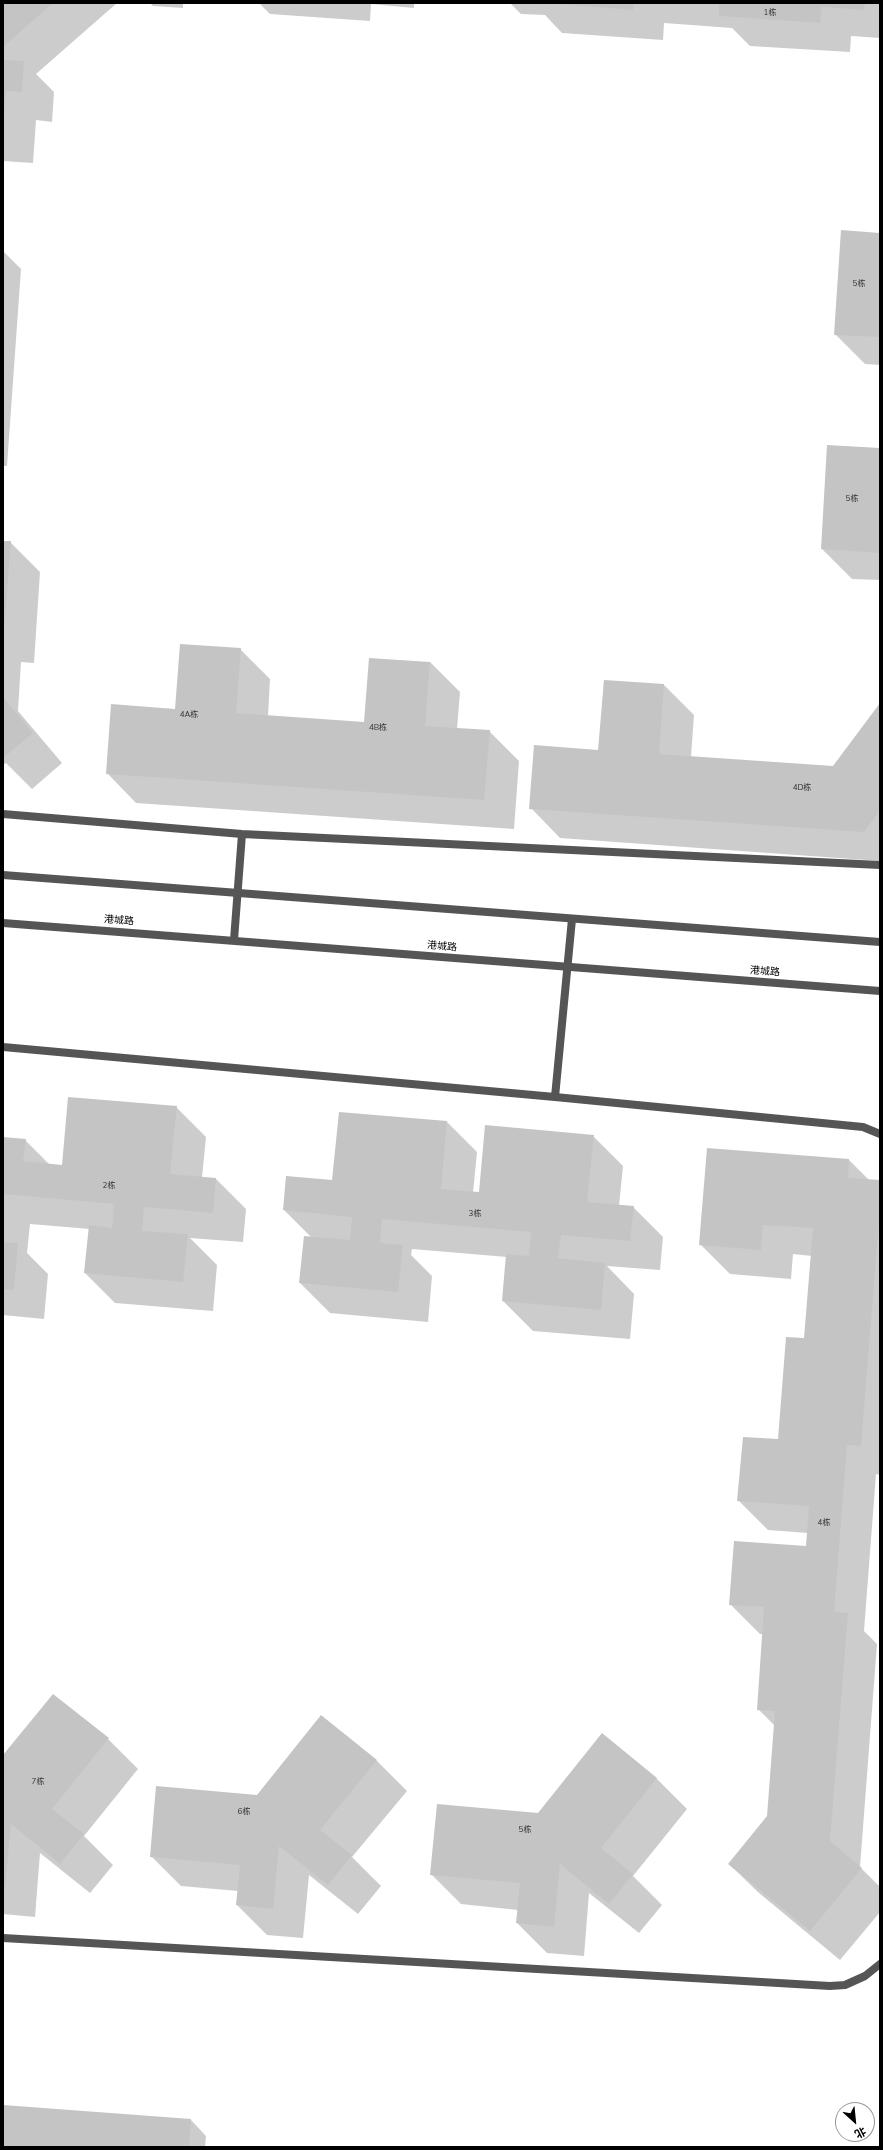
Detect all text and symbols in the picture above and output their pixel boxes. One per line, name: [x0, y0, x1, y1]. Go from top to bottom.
house number: 1栋: [764, 8, 776, 18]
house number: 5栋: [853, 279, 865, 289]
house number: 5栋: [846, 494, 858, 504]
house number: 4A栋: [180, 710, 198, 720]
house number: 4B栋: [369, 723, 387, 733]
house number: 4D栋: [793, 783, 811, 793]
street label: 港城路: [104, 914, 134, 928]
street label: 港城路: [427, 940, 457, 954]
street label: 港城路: [750, 965, 780, 979]
house number: 2栋: [103, 1181, 115, 1191]
house number: 3栋: [469, 1209, 481, 1219]
house number: 4栋: [818, 1518, 830, 1528]
house number: 7栋: [32, 1777, 44, 1787]
house number: 6栋: [238, 1807, 250, 1817]
house number: 5栋: [519, 1825, 531, 1835]
north arrow: [835, 2102, 875, 2142]
text: 北: [852, 2123, 869, 2141]

